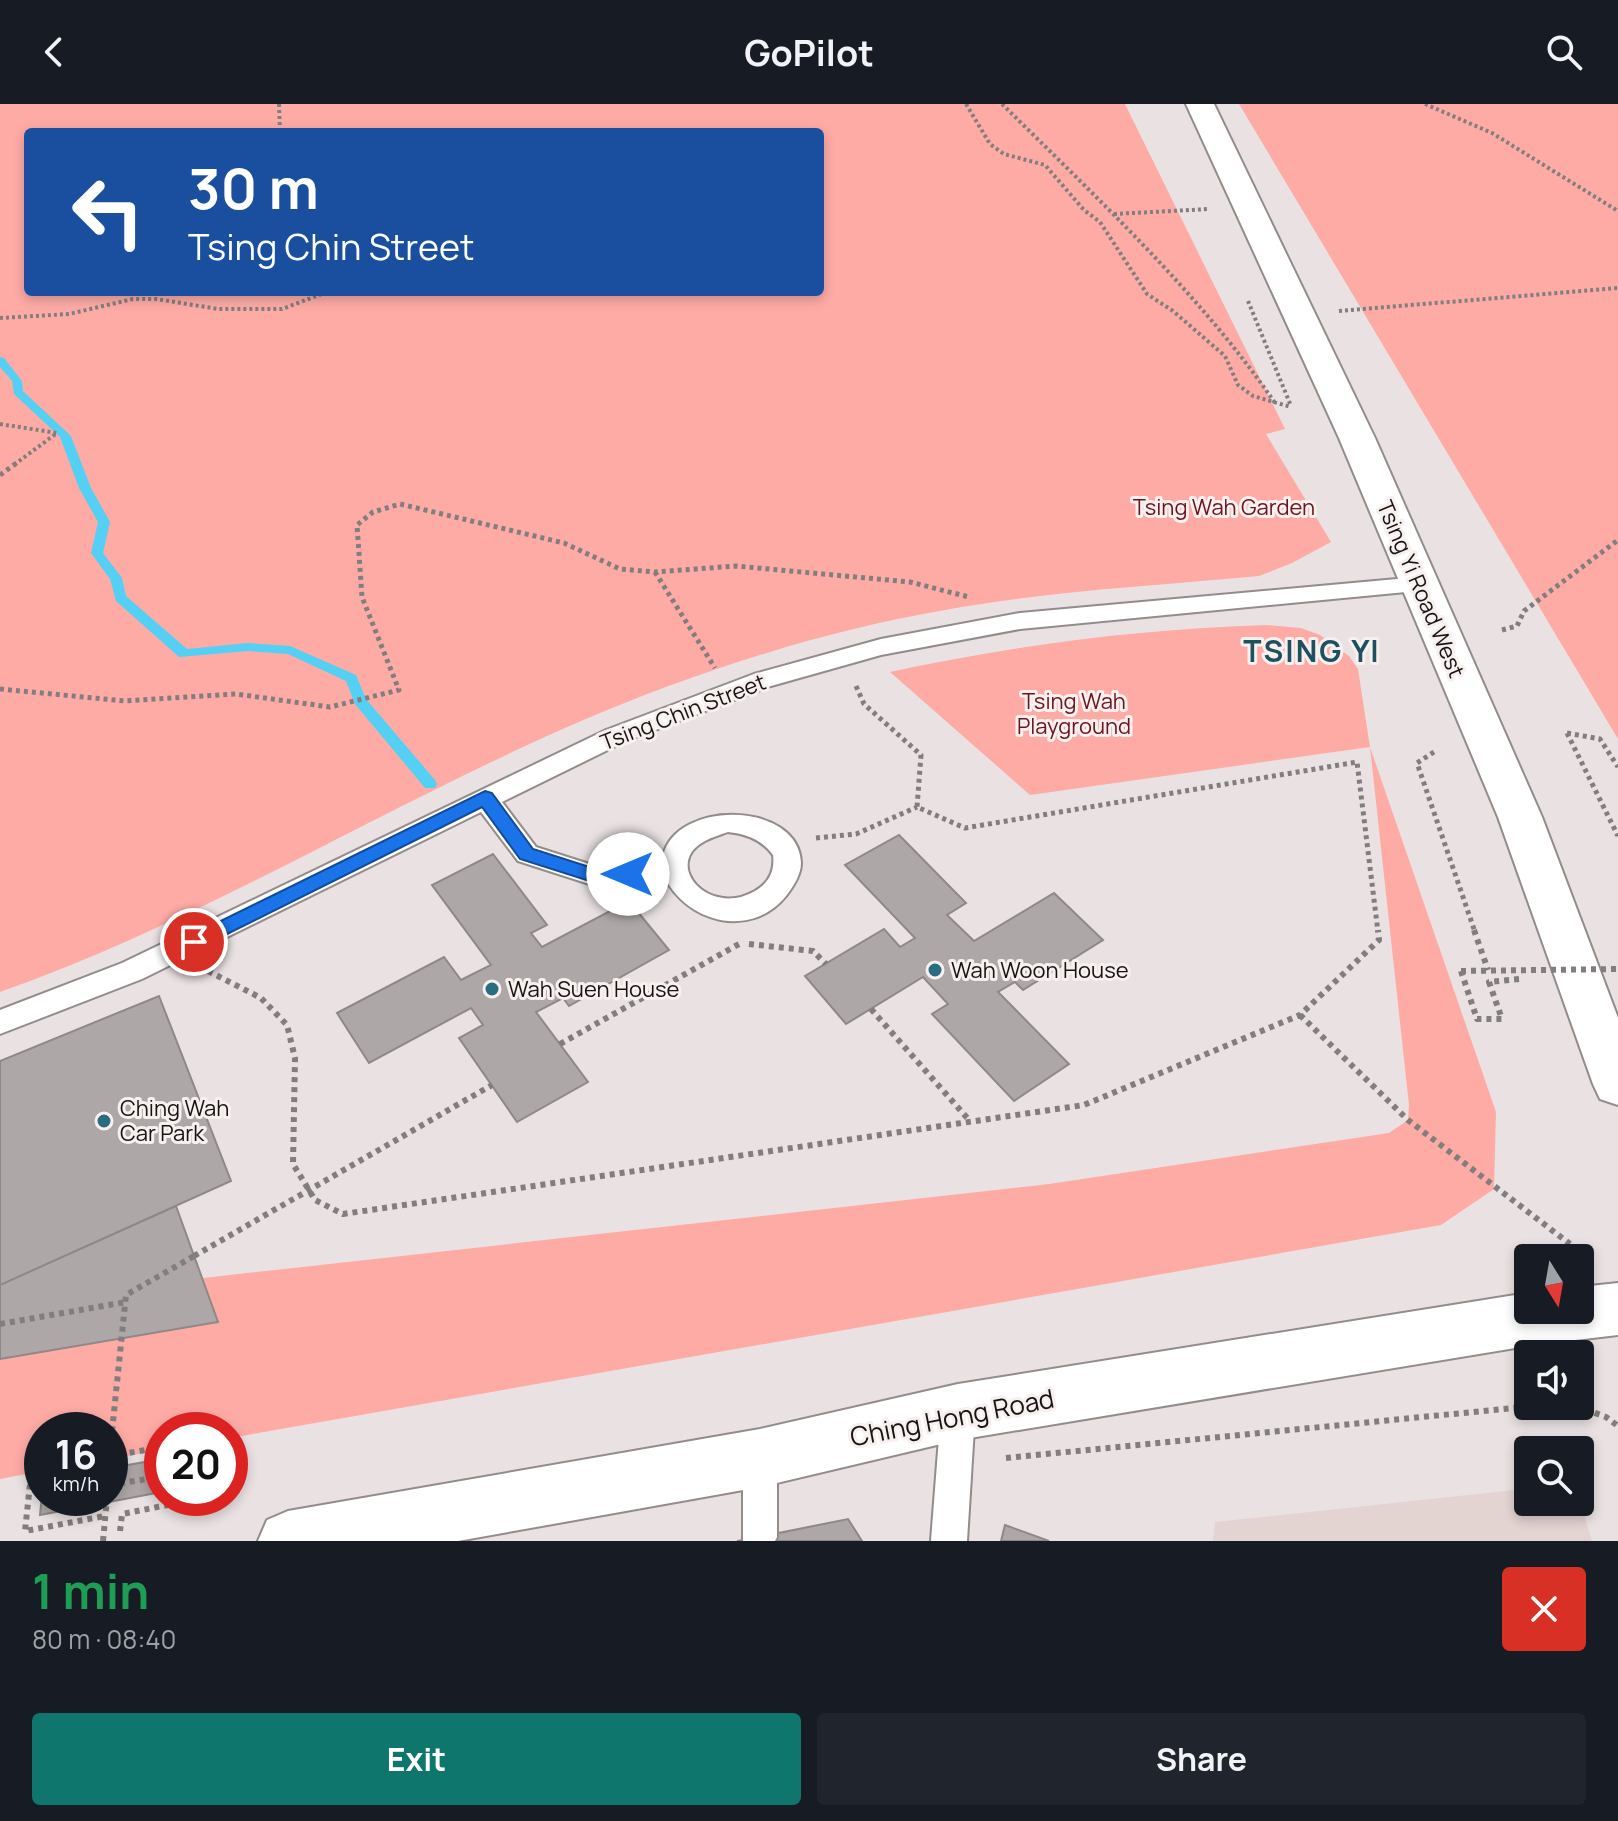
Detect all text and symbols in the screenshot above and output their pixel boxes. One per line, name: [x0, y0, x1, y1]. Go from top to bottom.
text: GoPilot: [744, 28, 874, 77]
icon: back: [32, 30, 76, 74]
icon: search: [1542, 30, 1586, 74]
text: 30 m: [188, 149, 319, 226]
icon: left: [56, 160, 160, 264]
text: Tsing Chin Street: [188, 222, 474, 271]
park label: Tsing Wah Garden: [1133, 492, 1315, 522]
street label: Tsing Yi Road West: [1370, 496, 1472, 682]
district label: TSING YI: [1243, 630, 1381, 671]
street label: Tsing Chin Street: [596, 667, 770, 757]
park label: Tsing Wah Playground: [1017, 686, 1131, 741]
position arrow: [586, 832, 670, 916]
pin: [160, 908, 228, 976]
icon: arrive: [172, 920, 216, 964]
place label: Wah Woon House: [951, 955, 1129, 985]
marker: Wah Woon House: [926, 961, 944, 979]
place label: Wah Suen House: [508, 974, 680, 1004]
marker: Wah Suen House: [483, 980, 501, 998]
place label: Ching Wah Car Park: [120, 1093, 229, 1148]
marker: Ching Wah Car Park: [95, 1112, 113, 1130]
north arrow: [1514, 1244, 1594, 1324]
map controls: [1514, 1244, 1594, 1516]
button: sound: [1514, 1340, 1594, 1420]
street label: Ching Hong Road: [847, 1380, 1057, 1454]
speed limit sign: 20: [144, 1412, 248, 1516]
text: 16: [55, 1426, 97, 1481]
button: search: [1514, 1436, 1594, 1516]
text: km/h: [53, 1470, 99, 1497]
text: 1 min: [32, 1558, 149, 1623]
button: close: [1502, 1567, 1586, 1651]
text: 80 m · 08:40: [32, 1621, 176, 1657]
button: Exit: [32, 1713, 801, 1805]
button: Share: [817, 1713, 1586, 1805]

